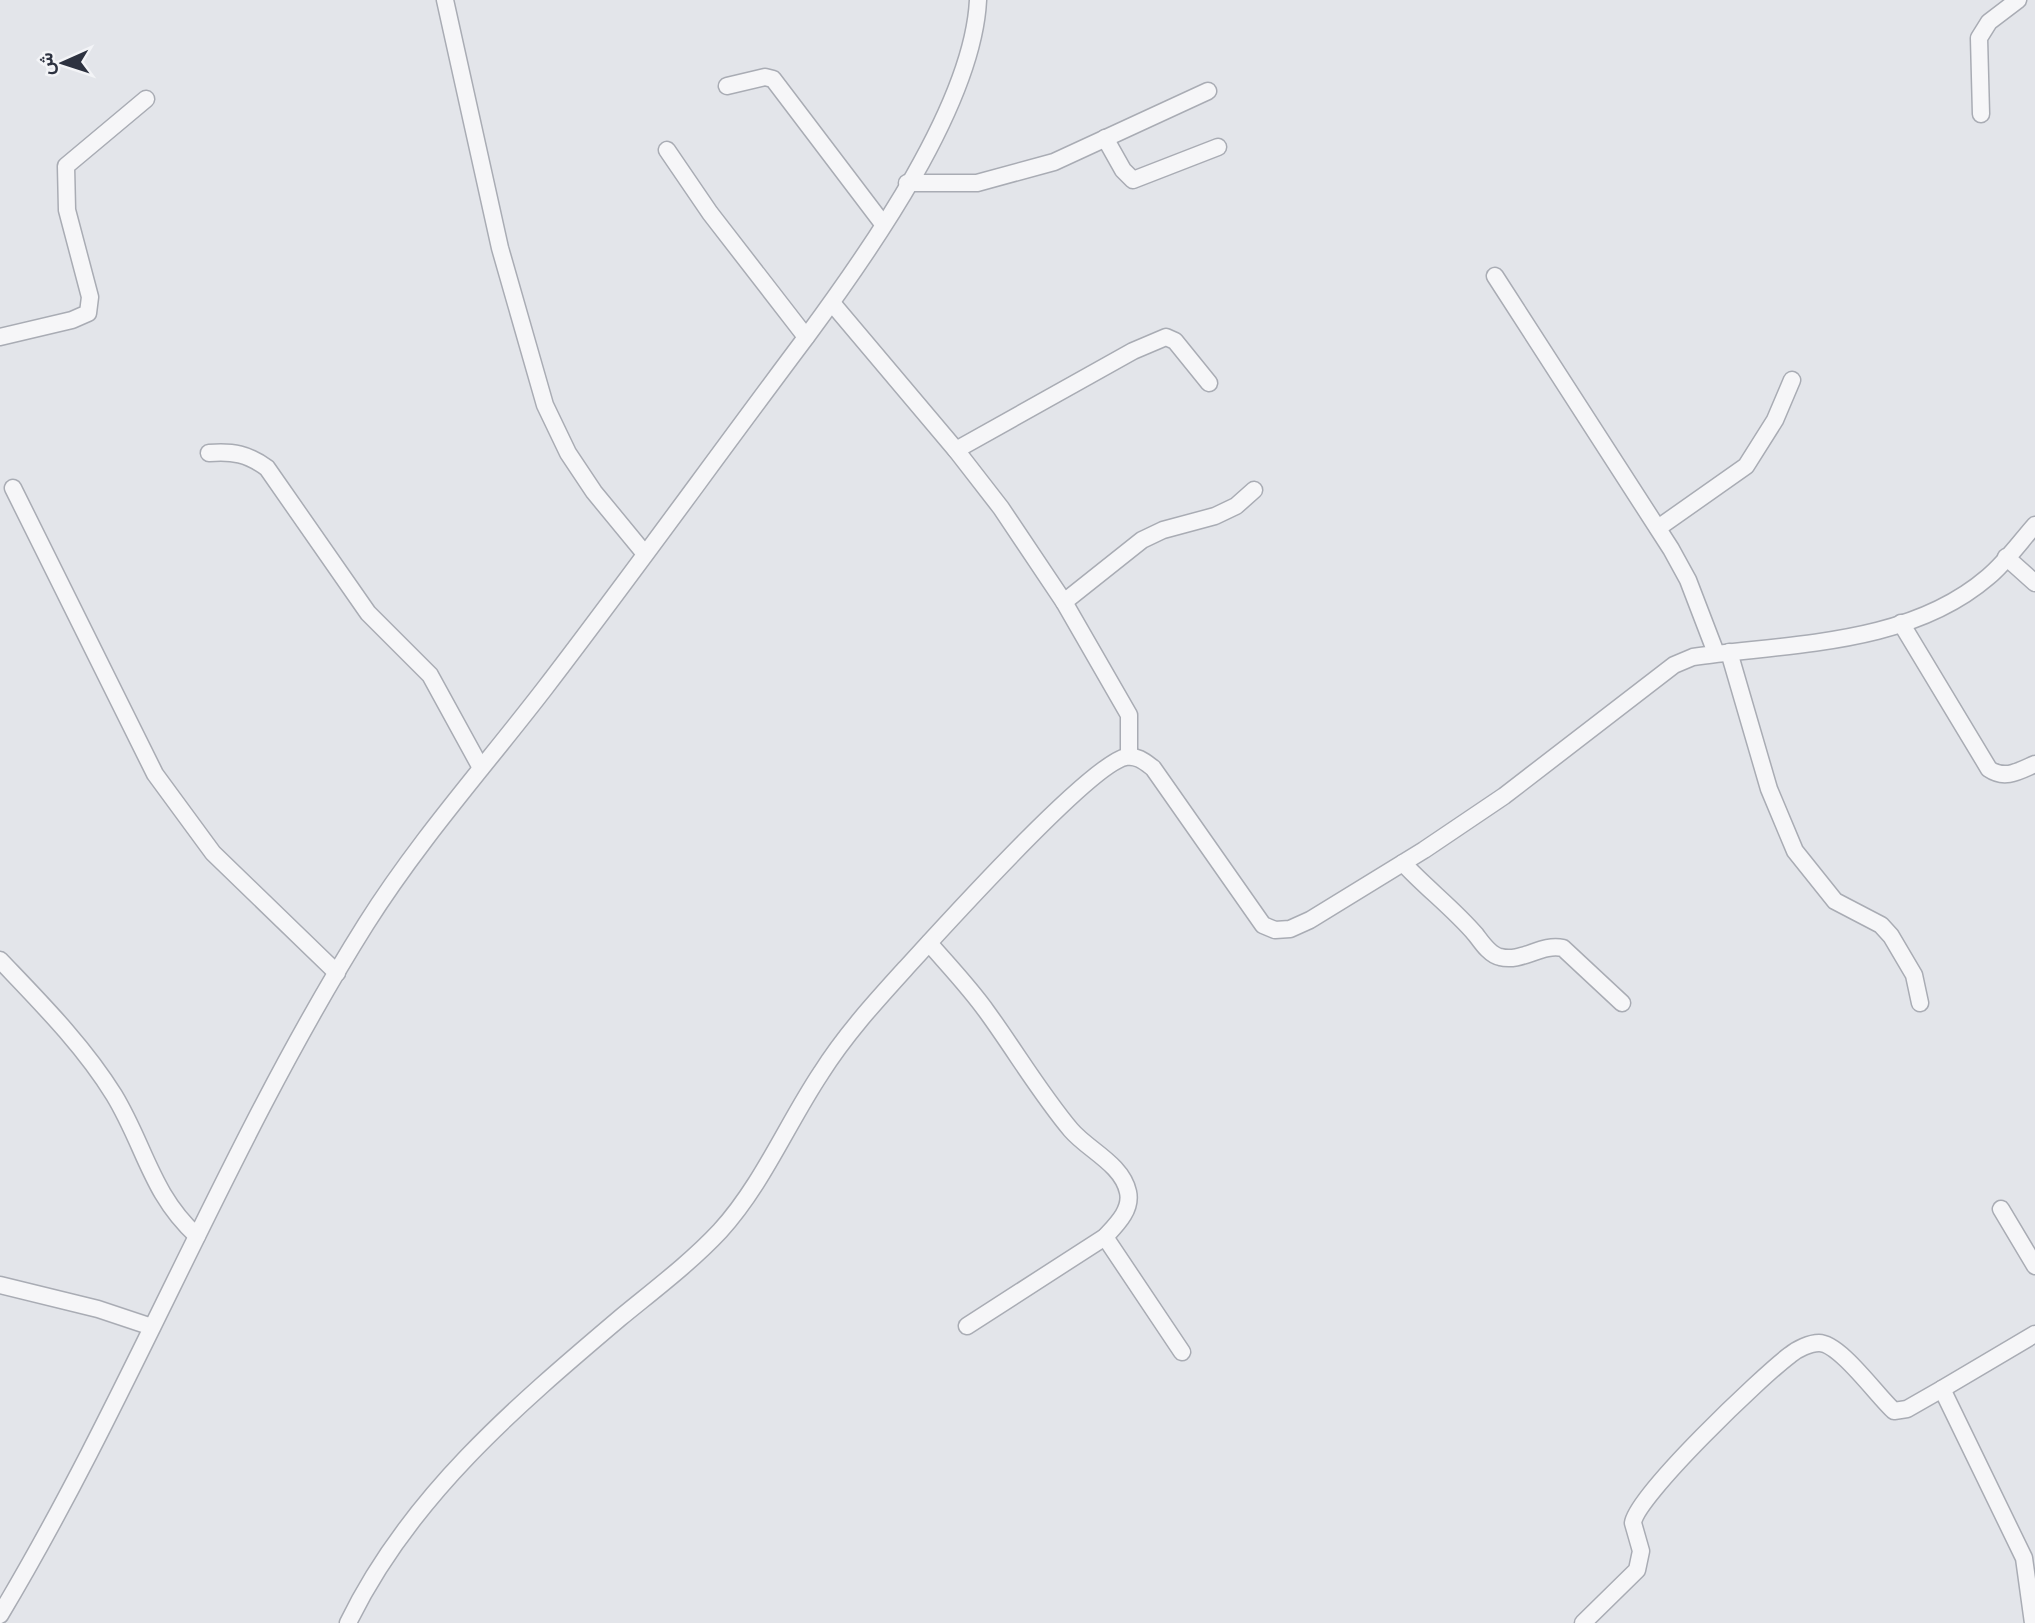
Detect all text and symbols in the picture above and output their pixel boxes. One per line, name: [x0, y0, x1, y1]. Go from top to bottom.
north arrow: [28, 28, 98, 98]
text: ش: [35, 52, 61, 76]

